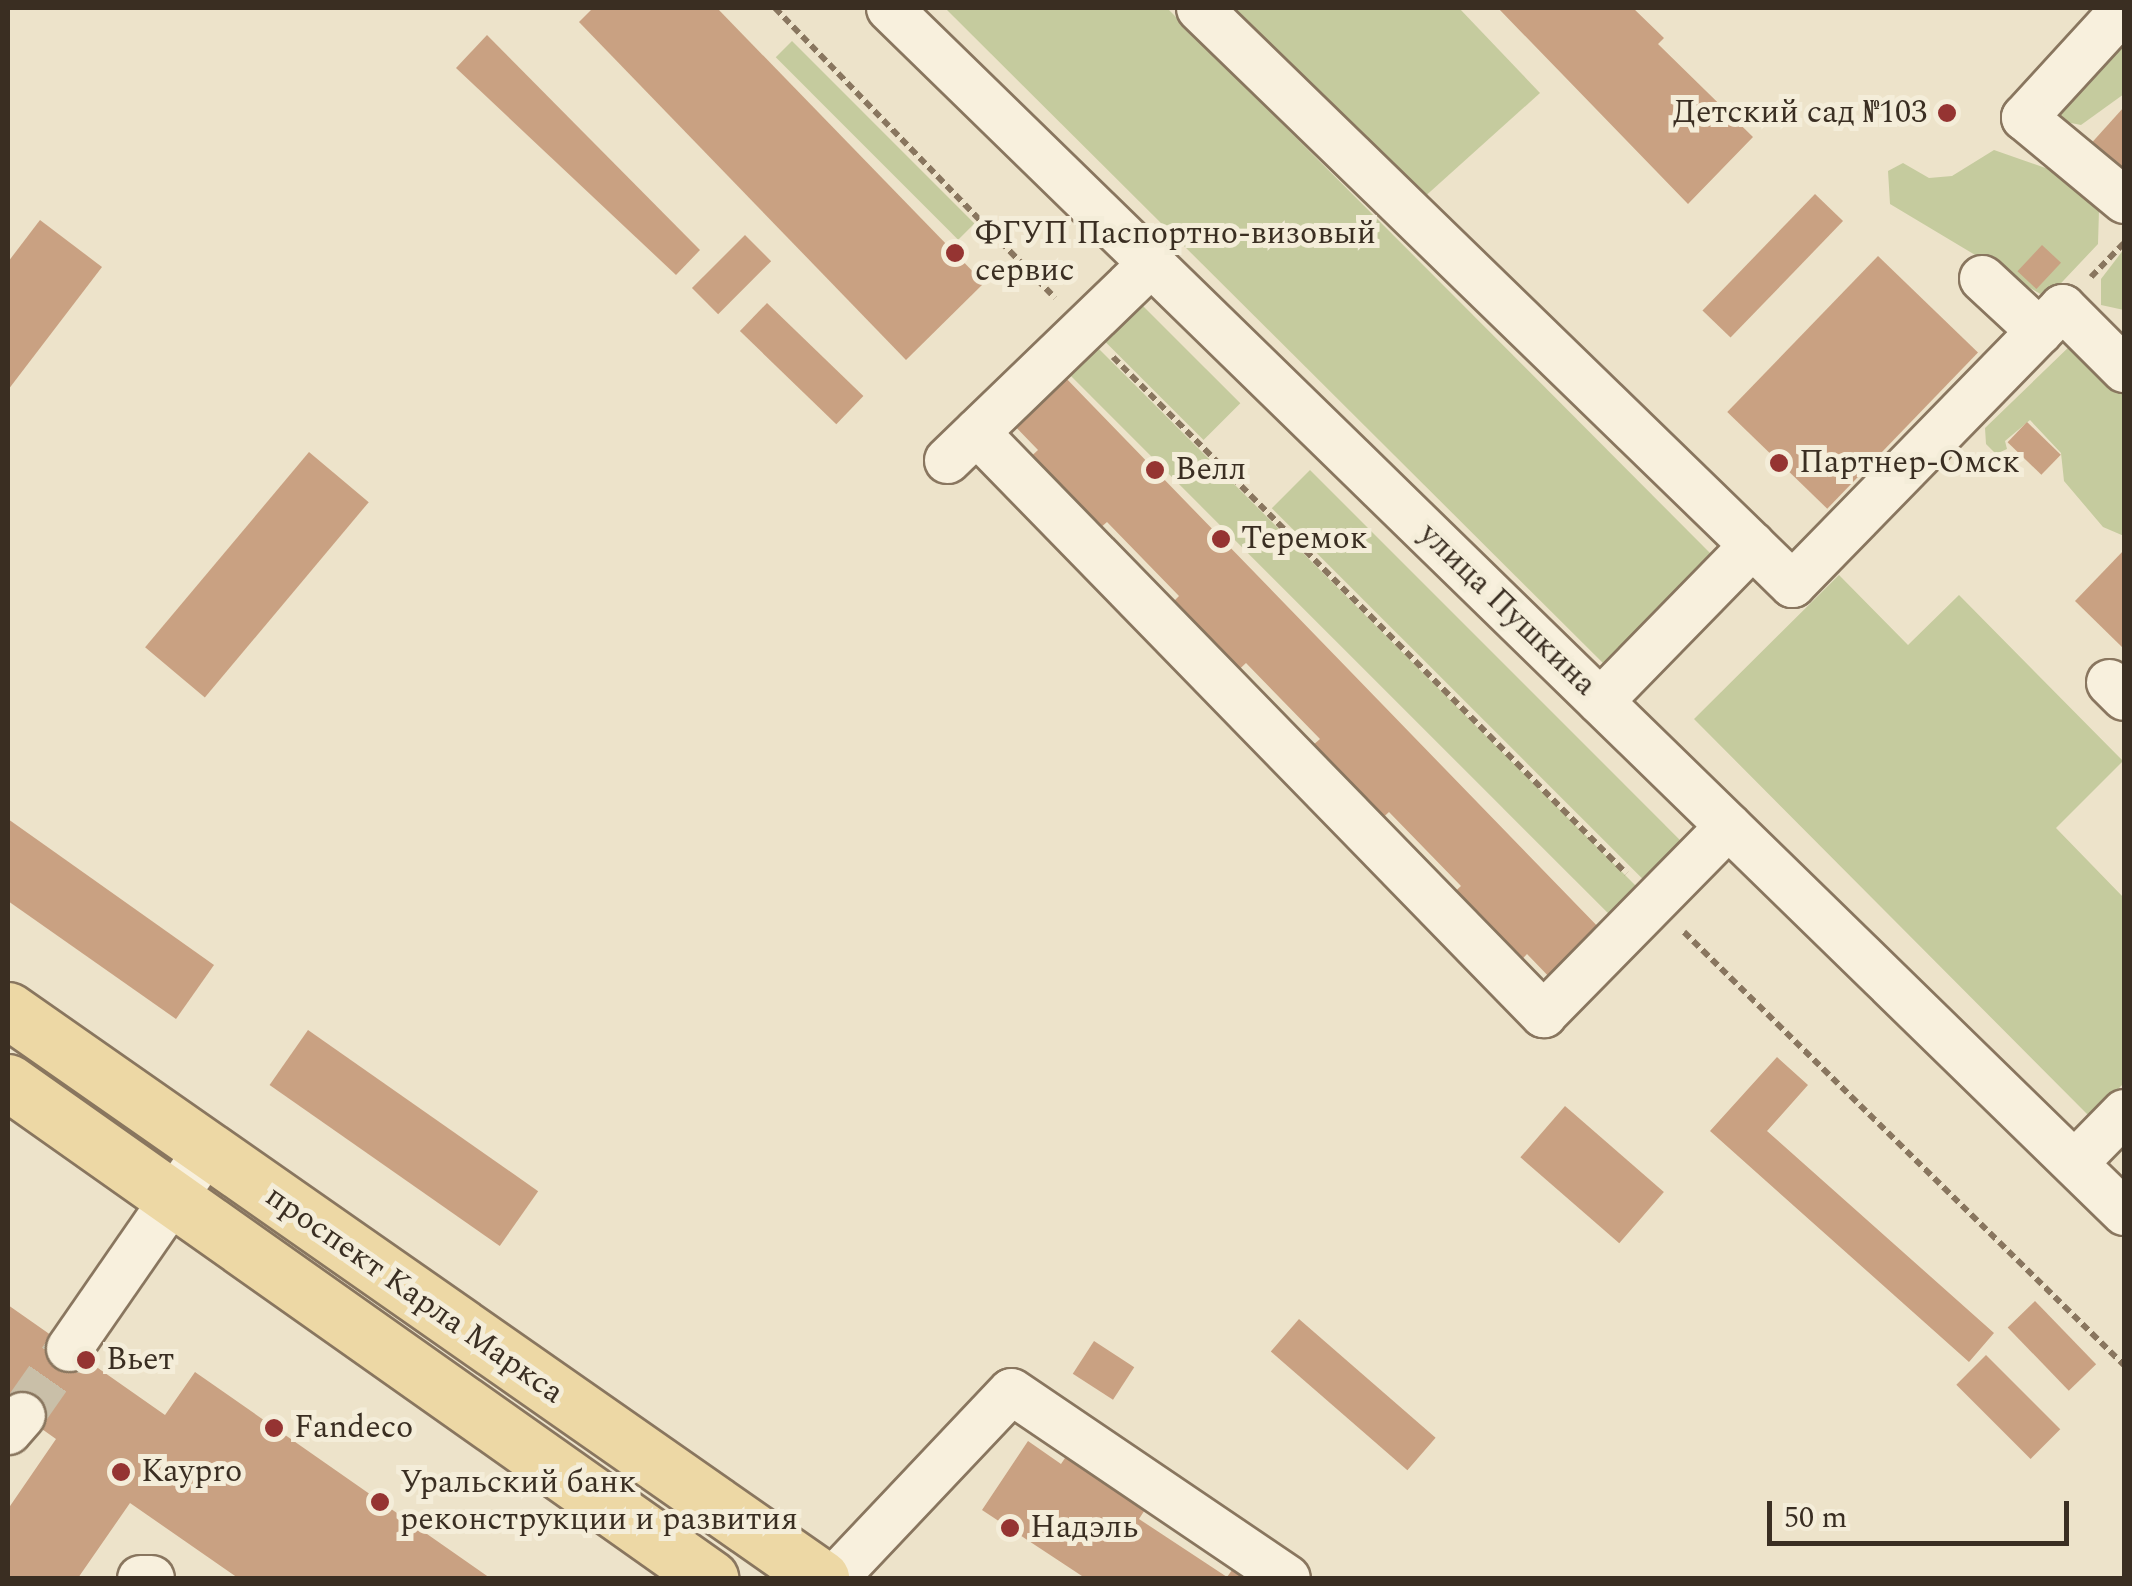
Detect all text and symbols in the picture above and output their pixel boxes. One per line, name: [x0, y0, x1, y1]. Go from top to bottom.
place label: Детский сад №103: [1673, 94, 1927, 132]
marker: Детский сад №103: [1936, 102, 1958, 124]
place label: ФГУП Паспортно-визовый сервис: [975, 216, 1376, 291]
marker: ФГУП Паспортно-визовый сервис: [944, 242, 966, 264]
place label: Партнер-Омск: [1799, 444, 2020, 482]
place label: Велл: [1175, 451, 1246, 489]
marker: Партнер-Омск: [1768, 452, 1790, 474]
marker: Велл: [1144, 459, 1166, 481]
street label: улица Пушкина: [1410, 516, 1604, 704]
place label: Теремок: [1241, 520, 1368, 558]
marker: Теремок: [1210, 528, 1232, 550]
street label: проспект Карла Маркса: [258, 1177, 570, 1413]
place label: Вьет: [106, 1341, 174, 1379]
marker: Вьет: [75, 1349, 97, 1371]
place label: Fandeco: [294, 1409, 413, 1447]
marker: Fandeco: [263, 1417, 285, 1439]
place label: Kaypro: [141, 1453, 242, 1491]
marker: Kaypro: [110, 1461, 132, 1483]
place label: Уральский банк реконструкции и развития: [400, 1465, 798, 1540]
scale bar: [1772, 1481, 2074, 1543]
marker: Уральский банк реконструкции и развития: [369, 1491, 391, 1513]
text: 50 m: [1784, 1495, 1847, 1541]
place label: Надэль: [1030, 1509, 1138, 1547]
marker: Надэль: [999, 1517, 1021, 1539]

